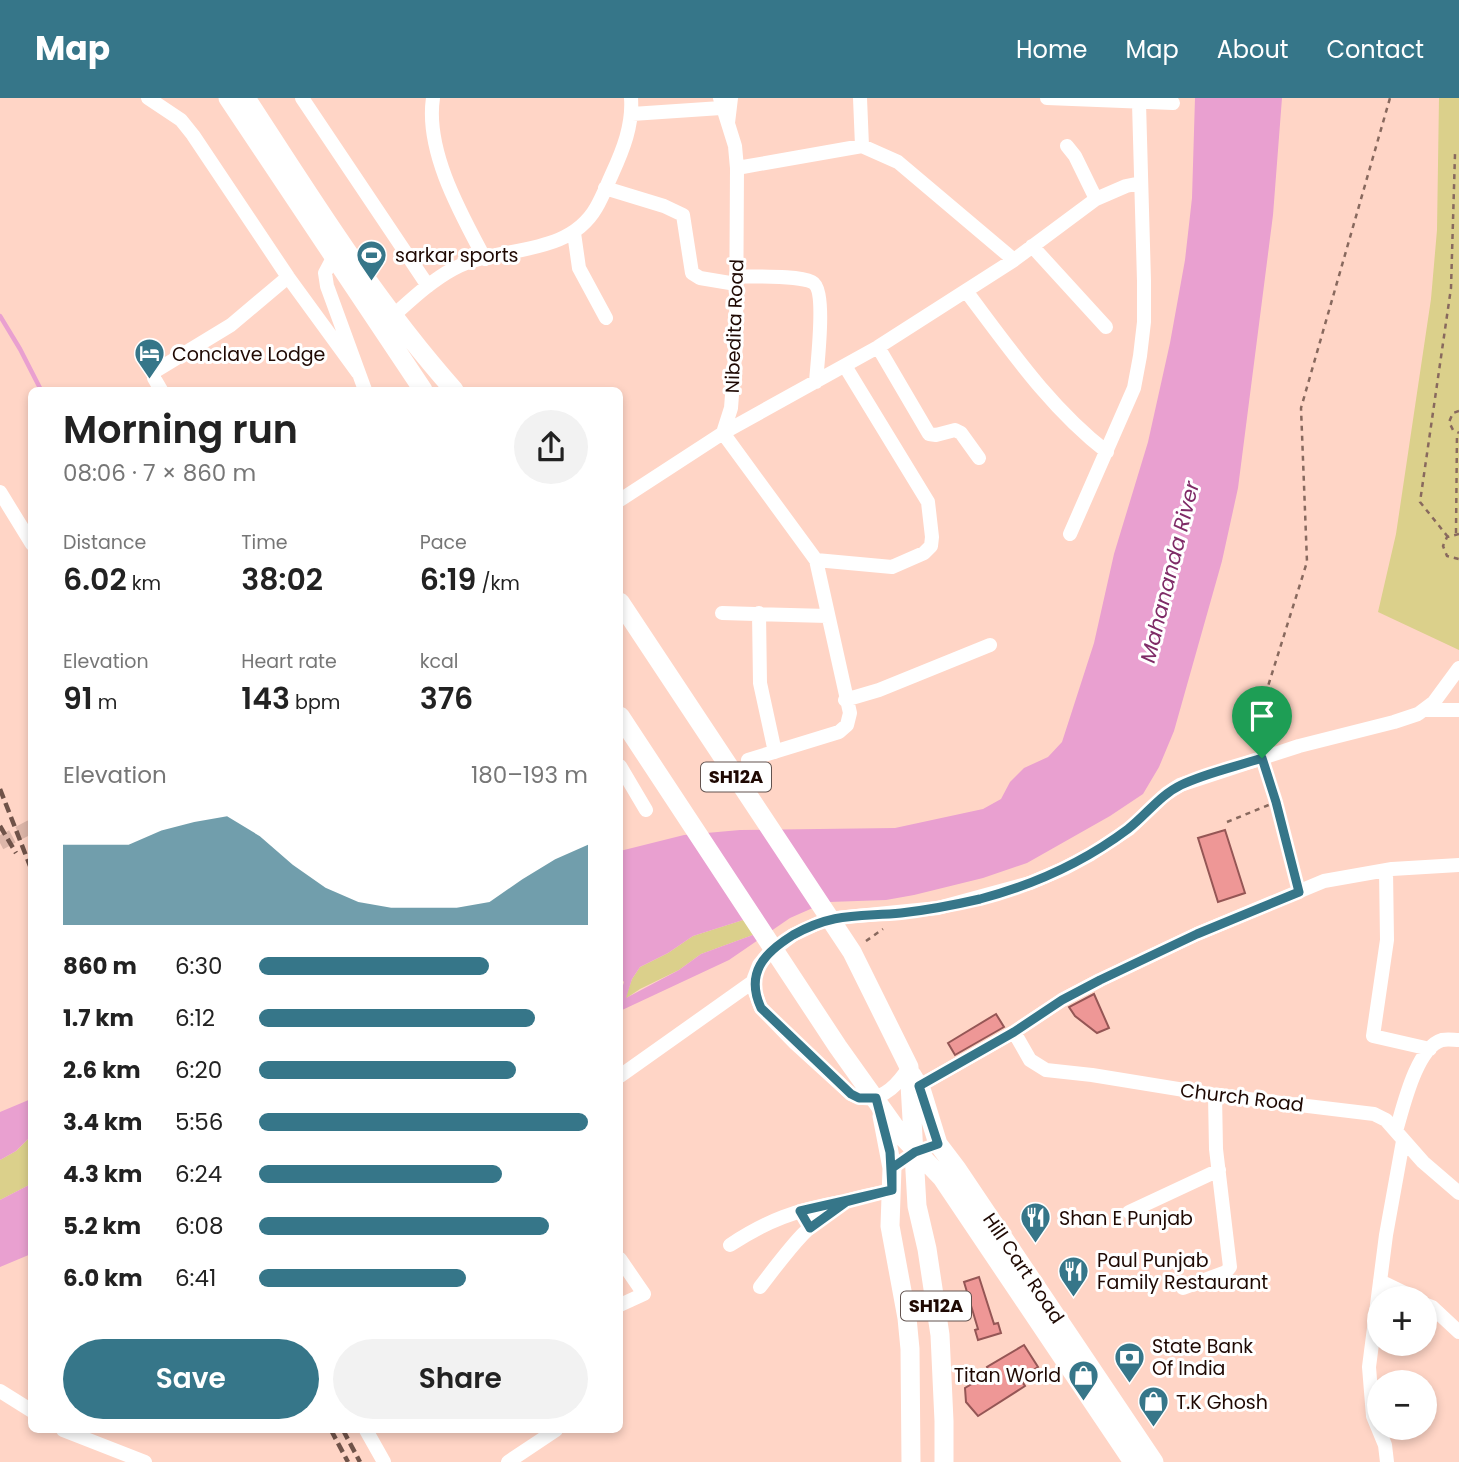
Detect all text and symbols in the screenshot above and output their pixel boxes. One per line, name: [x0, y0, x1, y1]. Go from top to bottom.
text: Map: [35, 25, 110, 72]
text: Home: [1016, 33, 1088, 66]
text: Map: [1126, 33, 1179, 66]
text: About: [1217, 33, 1288, 66]
text: Contact: [1326, 33, 1424, 66]
sports icon: sarkar sports: [355, 238, 389, 282]
place label: sarkar sports: [395, 242, 518, 269]
street label: Nibedita Road: [719, 258, 750, 394]
hotel icon: Conclave Lodge: [132, 337, 166, 381]
place label: Conclave Lodge: [172, 341, 325, 368]
text: Morning run: [63, 403, 298, 456]
button: share: [514, 410, 588, 484]
text: 08:06 · 7 × 860 m: [63, 457, 256, 489]
water label: Mahananda River: [1133, 477, 1206, 666]
text: Distance: [63, 529, 146, 556]
text: Time: [241, 529, 288, 556]
text: Pace: [420, 529, 467, 556]
text: 6.02: [63, 558, 127, 601]
text: 38:02: [241, 558, 323, 601]
text: 6:19: [420, 558, 476, 601]
text: km: [127, 570, 161, 597]
text: /km: [476, 570, 520, 597]
text: Elevation: [63, 648, 149, 675]
text: Heart rate: [241, 648, 337, 675]
text: kcal: [420, 648, 459, 675]
text: 91: [63, 677, 93, 720]
text: 143: [241, 677, 290, 720]
text: 376: [420, 677, 473, 720]
pin: [1232, 686, 1292, 758]
text: m: [93, 689, 117, 716]
text: bpm: [290, 689, 340, 716]
icon: arrive: [1243, 697, 1281, 735]
text: Elevation: [63, 759, 167, 791]
text: 180–193 m: [471, 759, 588, 791]
road number: SH12A: [701, 762, 771, 792]
text: 860 m: [63, 950, 137, 982]
text: 6:30: [175, 950, 223, 982]
text: 1.7 km: [63, 1002, 134, 1034]
text: 6:12: [175, 1002, 215, 1034]
text: 2.6 km: [63, 1054, 141, 1086]
text: 6:20: [175, 1054, 222, 1086]
street label: Church Road: [1179, 1077, 1305, 1118]
text: 3.4 km: [63, 1106, 142, 1138]
text: 5:56: [175, 1106, 223, 1138]
text: 4.3 km: [63, 1158, 142, 1190]
text: 6:24: [175, 1158, 222, 1190]
restaurant icon: Shan E Punjab: [1019, 1201, 1053, 1245]
place label: Shan E Punjab: [1059, 1205, 1193, 1232]
street label: Hill Cart Road: [977, 1208, 1071, 1329]
text: 5.2 km: [63, 1210, 141, 1242]
text: 6:08: [175, 1210, 223, 1242]
place label: Paul Punjab Family Restaurant: [1097, 1247, 1268, 1296]
restaurant icon: Paul Punjab Family Restaurant: [1057, 1254, 1091, 1298]
text: 6.0 km: [63, 1262, 143, 1294]
text: 6:41: [175, 1262, 216, 1294]
map controls: [1367, 1286, 1437, 1440]
button: +: [1367, 1286, 1437, 1356]
road number: SH12A: [901, 1292, 971, 1321]
place label: State Bank Of India: [1152, 1333, 1253, 1382]
button: Save: [63, 1339, 319, 1419]
button: Share: [333, 1339, 588, 1419]
bank icon: State Bank Of India: [1112, 1340, 1146, 1384]
shop icon: Titan World: [1067, 1358, 1101, 1402]
place label: Titan World: [954, 1362, 1061, 1389]
button: −: [1367, 1370, 1437, 1440]
shop icon: T.K Ghosh: [1136, 1385, 1170, 1429]
place label: T.K Ghosh: [1176, 1389, 1268, 1416]

